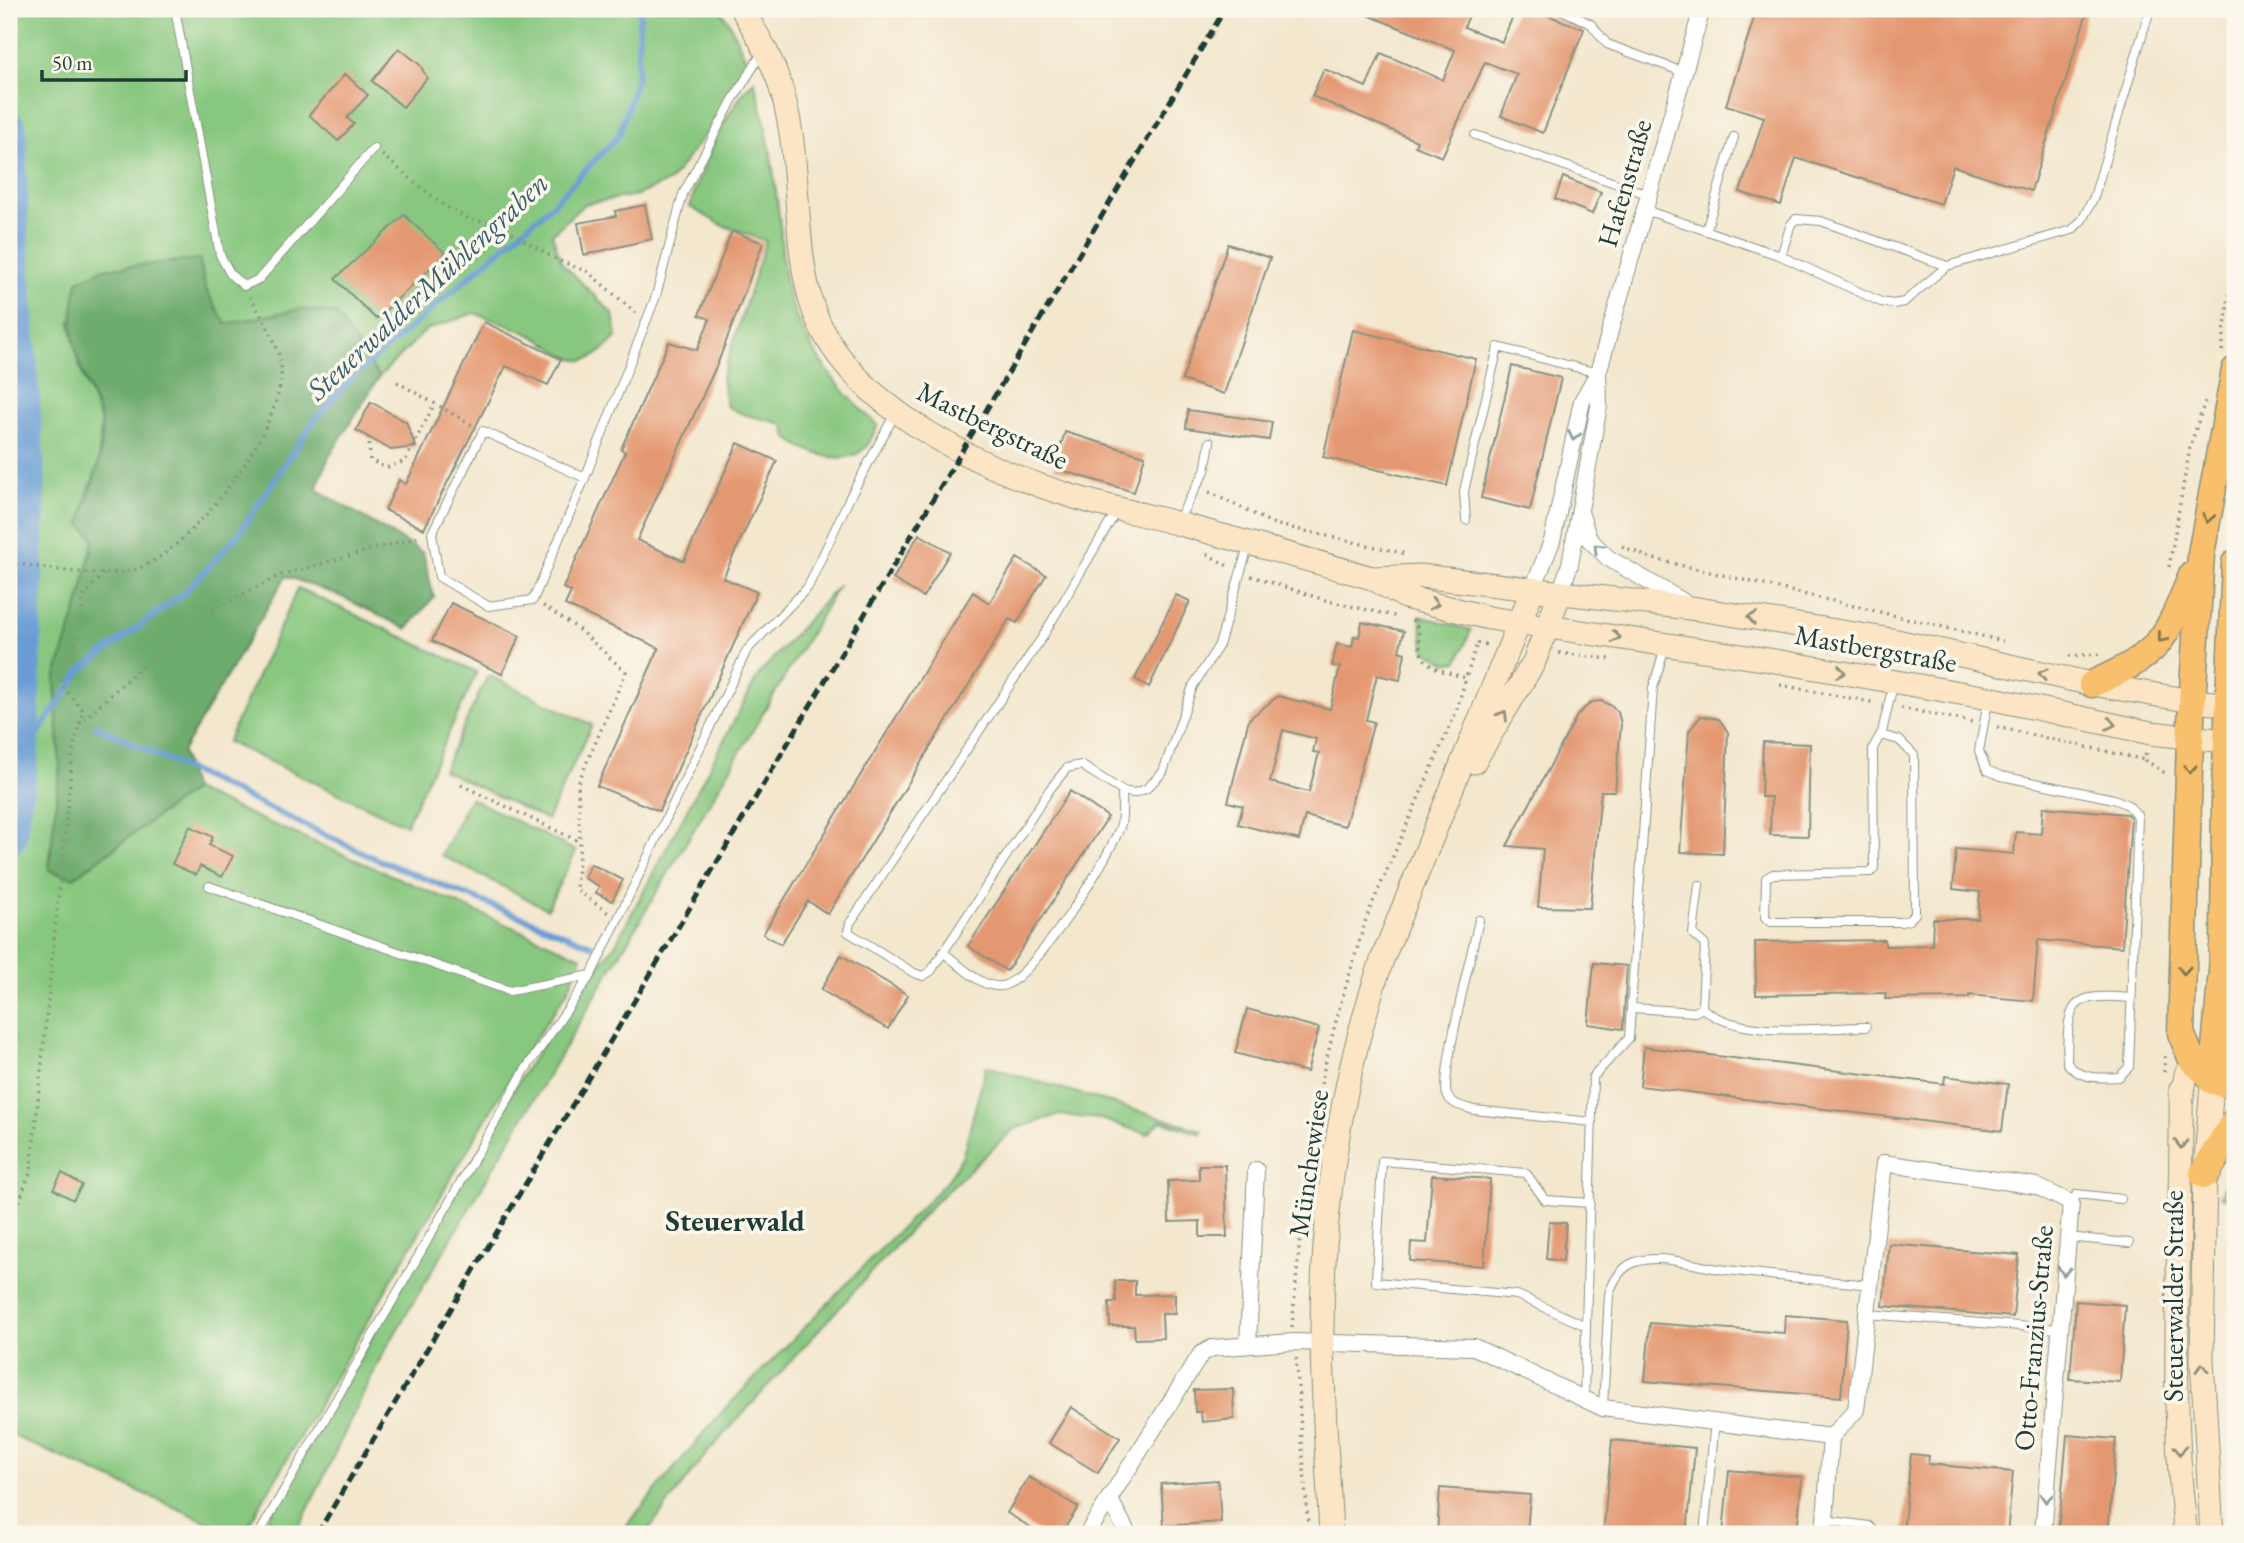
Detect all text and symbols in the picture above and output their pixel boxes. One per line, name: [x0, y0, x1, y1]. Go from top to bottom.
scale bar: [42, 38, 186, 82]
text: 50 m: [52, 49, 93, 76]
street label: Hafenstraße: [1589, 115, 1659, 251]
water label: SteuerwalderMühlengraben: [297, 164, 556, 409]
street label: Mastbergstraße: [911, 373, 1075, 477]
one-way arrow: [1568, 430, 1582, 442]
one-way arrow: [2201, 512, 2216, 524]
one-way arrow: [1594, 544, 1606, 556]
one-way arrow: [1428, 596, 1440, 610]
one-way arrow: [1746, 611, 1758, 626]
street label: Mastbergstraße: [1792, 616, 1960, 680]
one-way arrow: [2158, 629, 2170, 642]
one-way arrow: [1610, 630, 1622, 645]
one-way arrow: [1835, 664, 1847, 679]
one-way arrow: [2037, 668, 2049, 682]
one-way arrow: [1494, 709, 1507, 722]
one-way arrow: [2105, 716, 2117, 730]
one-way arrow: [2182, 765, 2198, 775]
one-way arrow: [2177, 965, 2192, 976]
street label: Münchewiese: [1280, 1087, 1336, 1239]
one-way arrow: [2173, 1139, 2188, 1150]
street label: Steuerwalder Straße: [2155, 1190, 2191, 1402]
district label: Steuerwald: [665, 1201, 805, 1240]
street label: Otto-Franzius-Straße: [2005, 1224, 2061, 1452]
one-way arrow: [2057, 1266, 2072, 1277]
one-way arrow: [2194, 1363, 2210, 1373]
one-way arrow: [2173, 1445, 2188, 1456]
one-way arrow: [2039, 1493, 2054, 1504]

